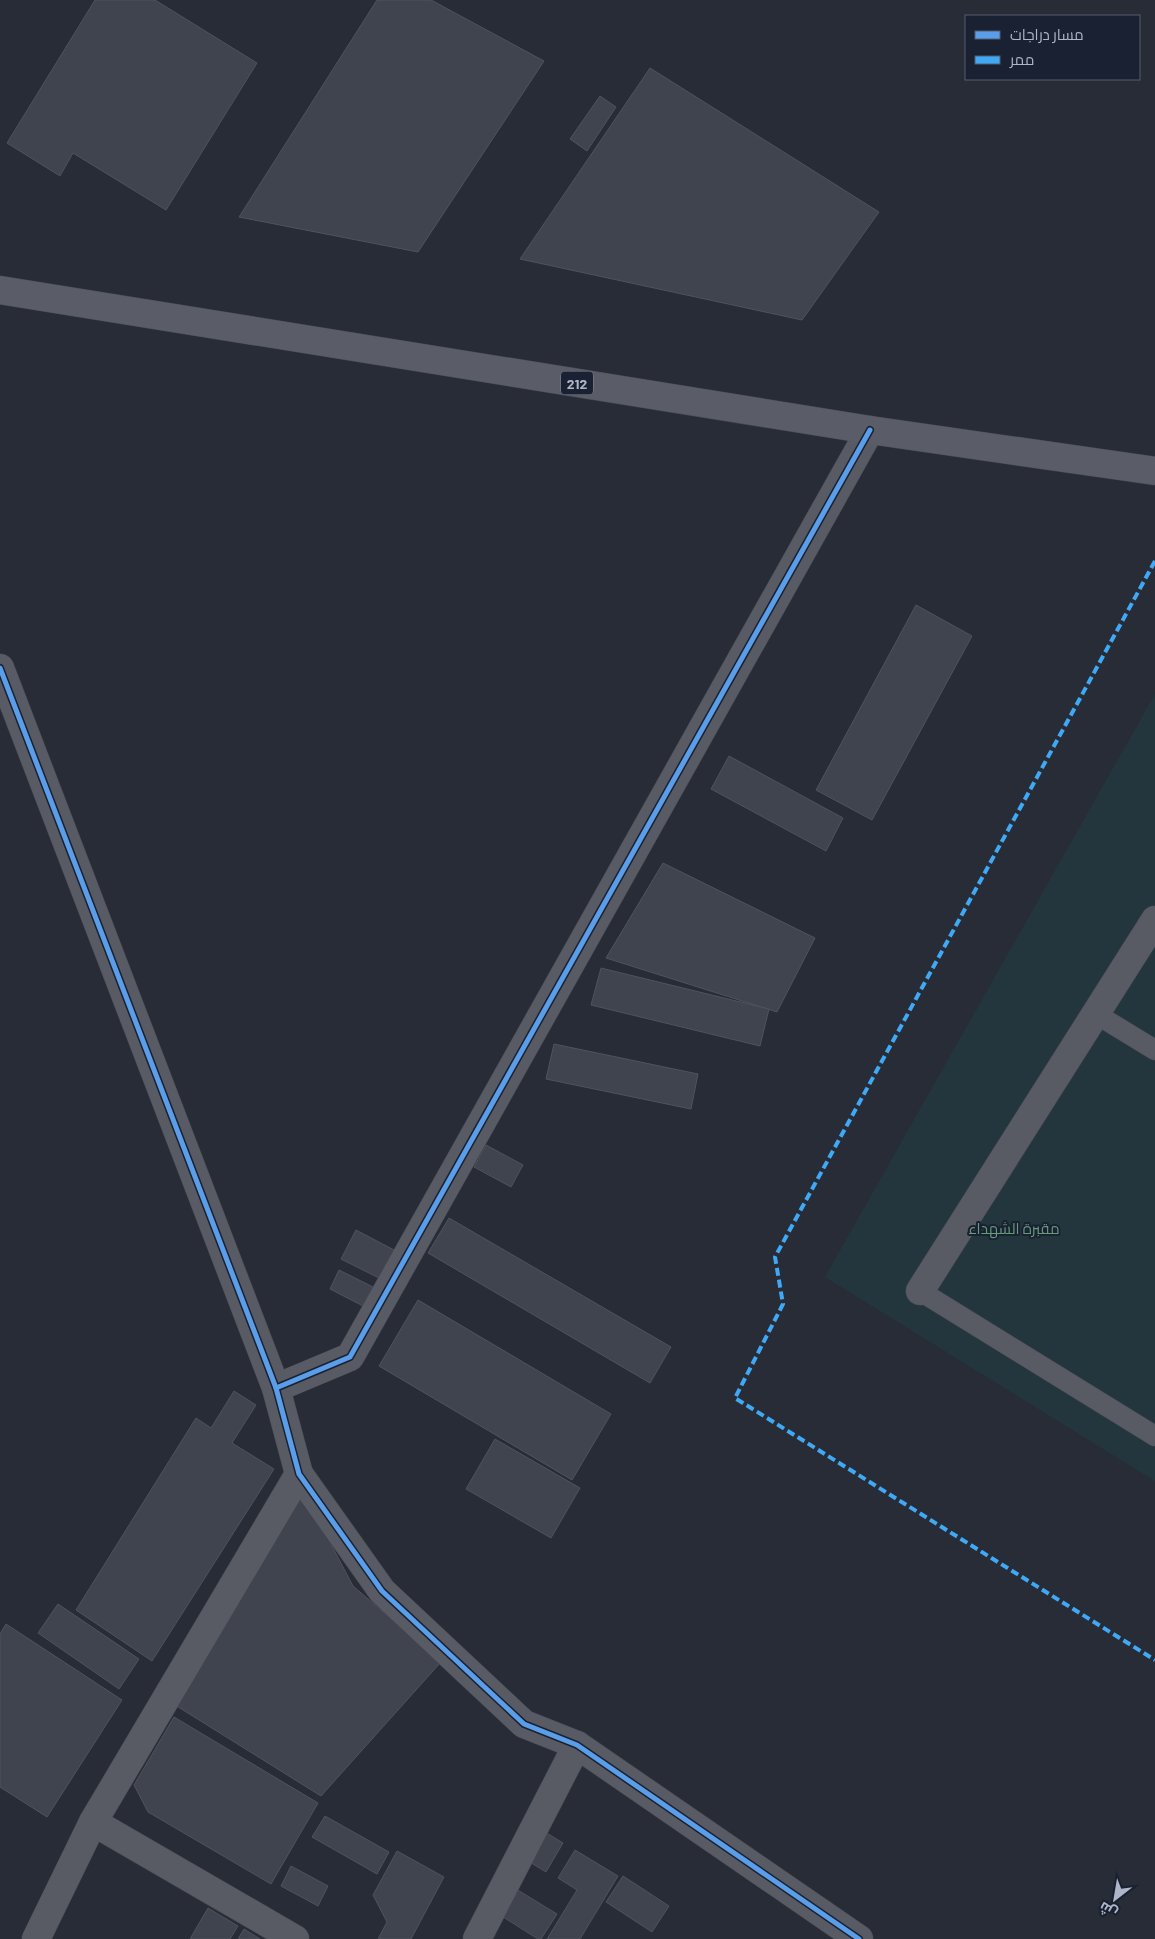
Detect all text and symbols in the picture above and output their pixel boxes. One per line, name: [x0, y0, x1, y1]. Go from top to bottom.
legend: [965, 15, 1140, 80]
text: مسار دراجات: [1010, 25, 1084, 44]
text: ممر: [1009, 50, 1034, 69]
road number: 212: [561, 372, 593, 394]
park label: مقبرة الشهداء: [968, 1219, 1060, 1239]
north arrow: [1090, 1874, 1140, 1924]
text: ش: [1096, 1898, 1121, 1922]

